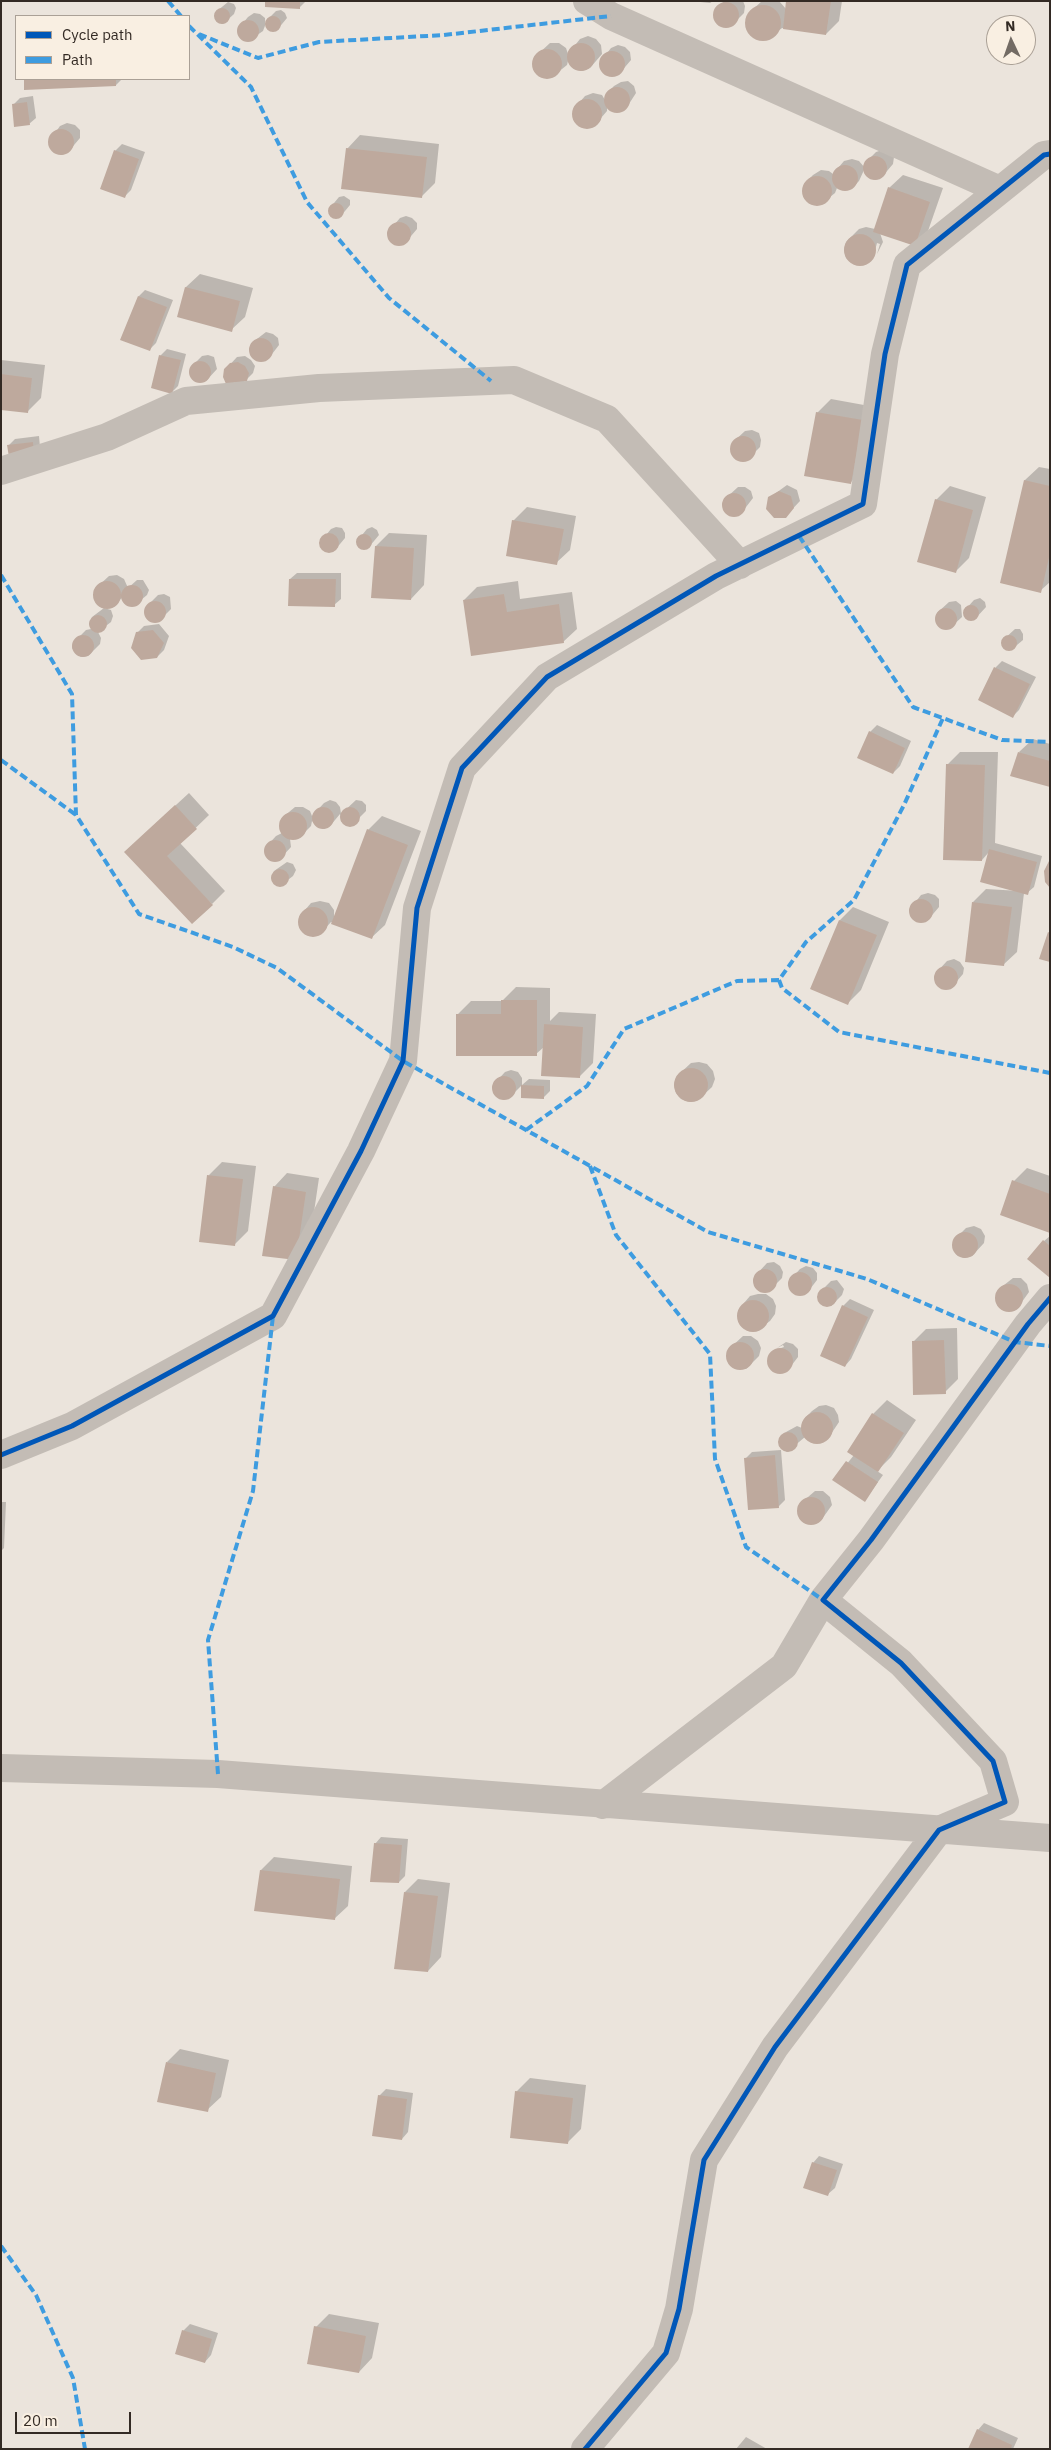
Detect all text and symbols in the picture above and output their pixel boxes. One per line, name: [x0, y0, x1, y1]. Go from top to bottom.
legend: [15, 15, 190, 80]
north arrow: [986, 15, 1036, 65]
text: N: [1005, 17, 1016, 35]
text: Cycle path: [62, 25, 133, 44]
text: Path: [62, 50, 93, 69]
scale bar: [18, 2402, 134, 2434]
text: 20 m: [23, 2411, 58, 2430]

